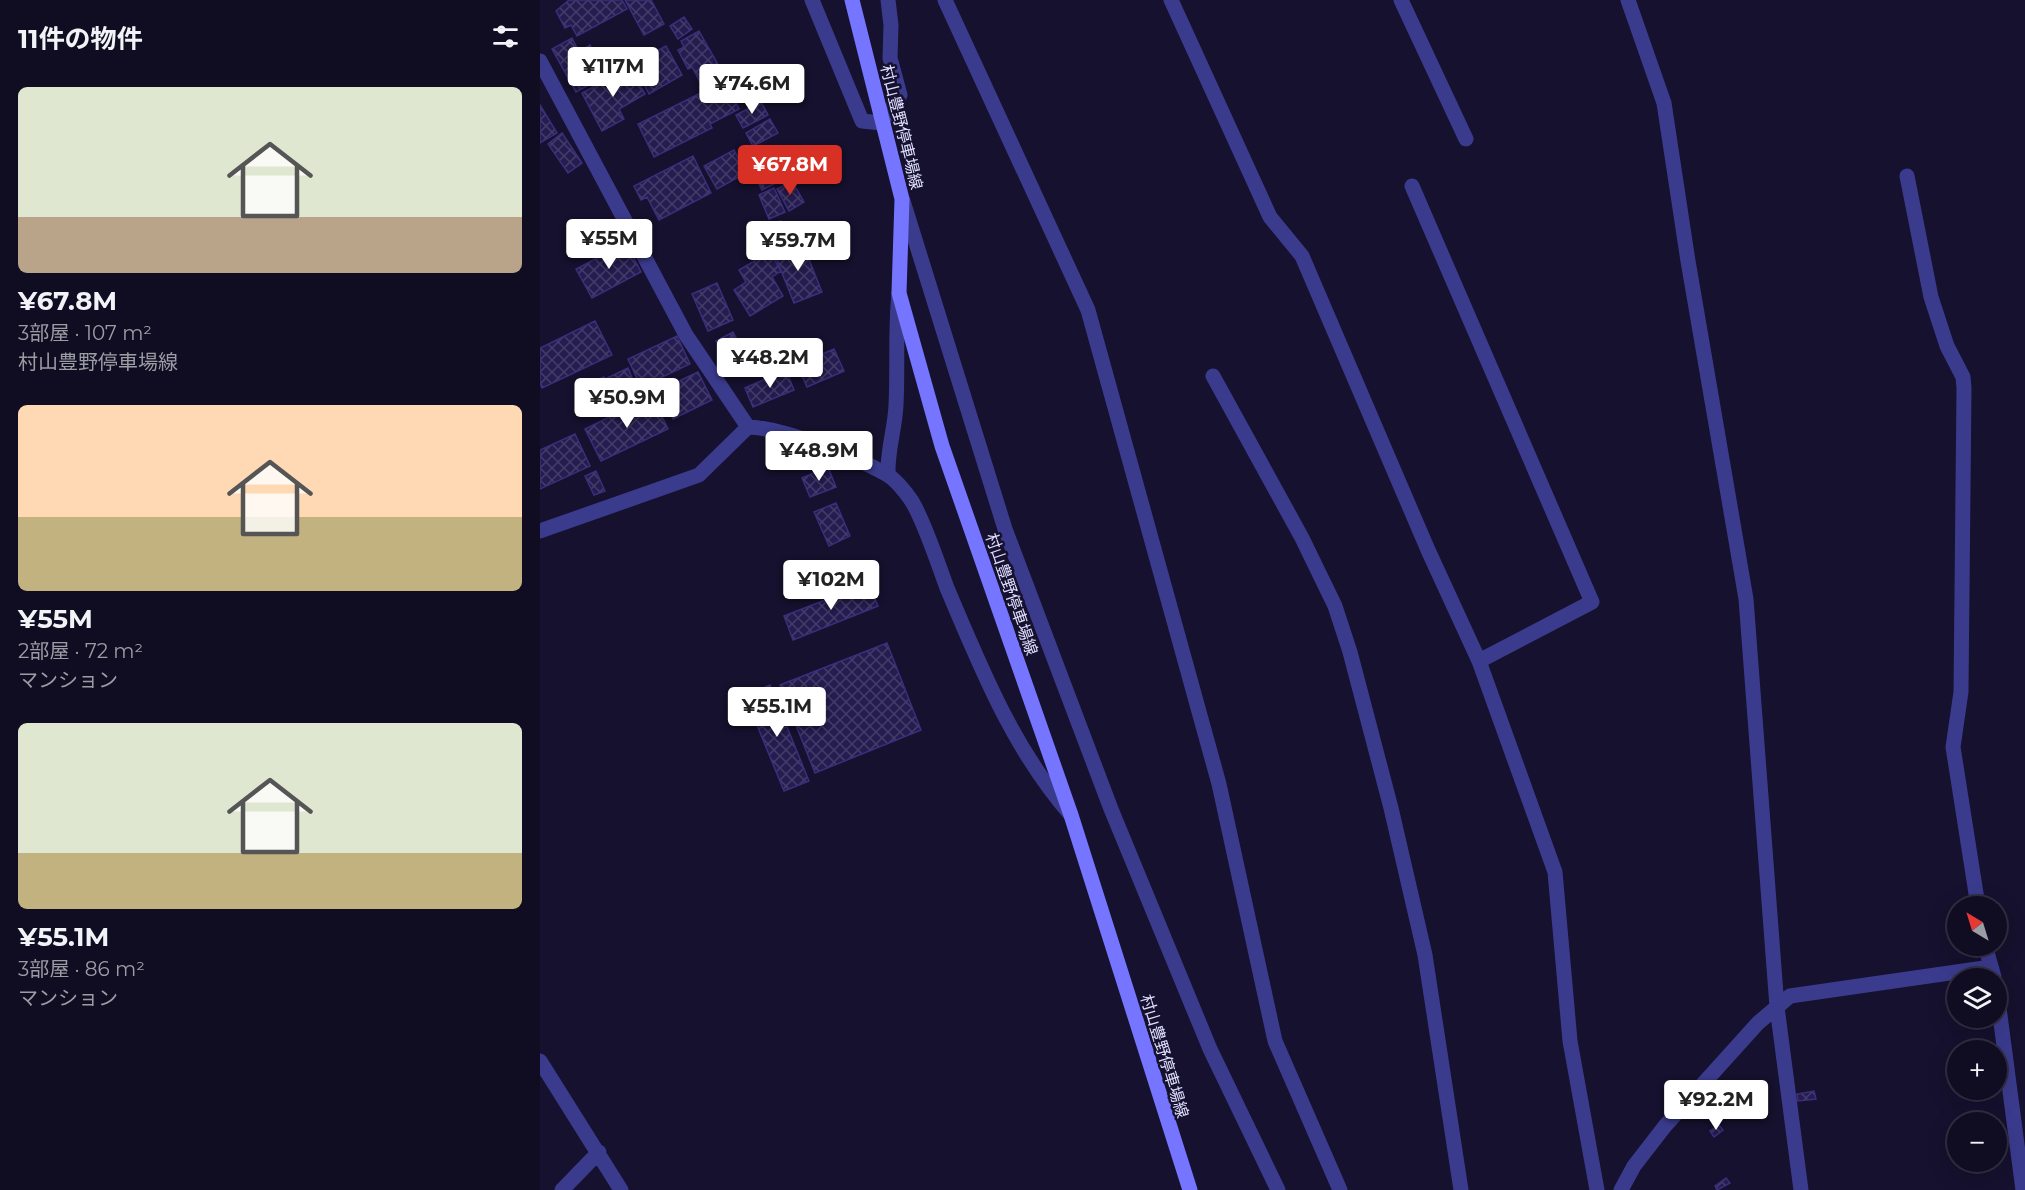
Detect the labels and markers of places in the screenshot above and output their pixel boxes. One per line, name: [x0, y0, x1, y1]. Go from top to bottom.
pin: ¥117M: [571, 47, 655, 98]
pin: ¥74.6M: [703, 64, 801, 115]
pin: ¥67.8M: [741, 145, 839, 196]
pin: ¥55M: [573, 219, 645, 270]
pin: ¥59.7M: [749, 221, 847, 272]
pin: ¥48.2M: [721, 338, 819, 389]
pin: ¥50.9M: [578, 378, 676, 429]
pin: ¥48.9M: [770, 431, 868, 482]
pin: ¥102M: [789, 560, 873, 611]
pin: ¥55.1M: [728, 687, 826, 738]
pin: ¥92.2M: [1667, 1080, 1765, 1131]

